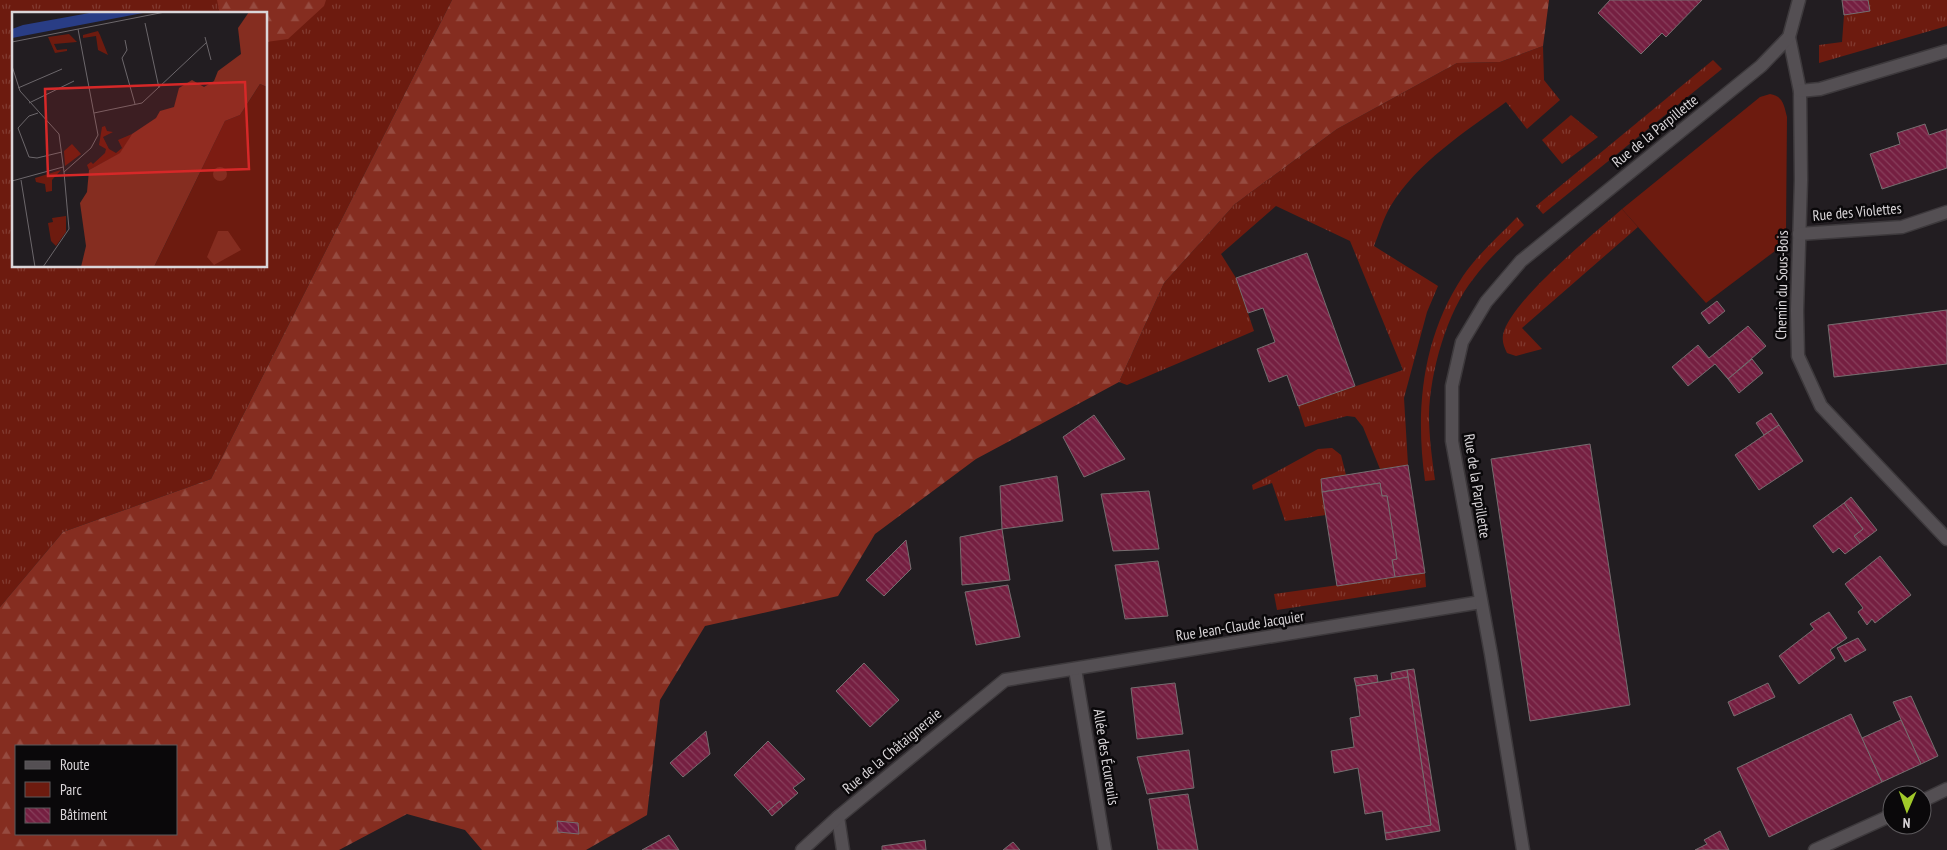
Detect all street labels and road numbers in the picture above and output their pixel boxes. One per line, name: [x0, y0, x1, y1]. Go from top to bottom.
street label: Rue de la Parpillette: [1608, 90, 1702, 171]
street label: Rue des Violettes: [1812, 198, 1902, 225]
street label: Chemin du Sous-Bois: [1771, 230, 1792, 340]
street label: Rue de la Parpillette: [1460, 432, 1495, 539]
street label: Rue Jean-Claude Jacquier: [1174, 606, 1306, 645]
street label: Rue de la Châtaigneraie: [838, 704, 945, 798]
street label: Allée des Écureuils: [1089, 707, 1123, 807]

